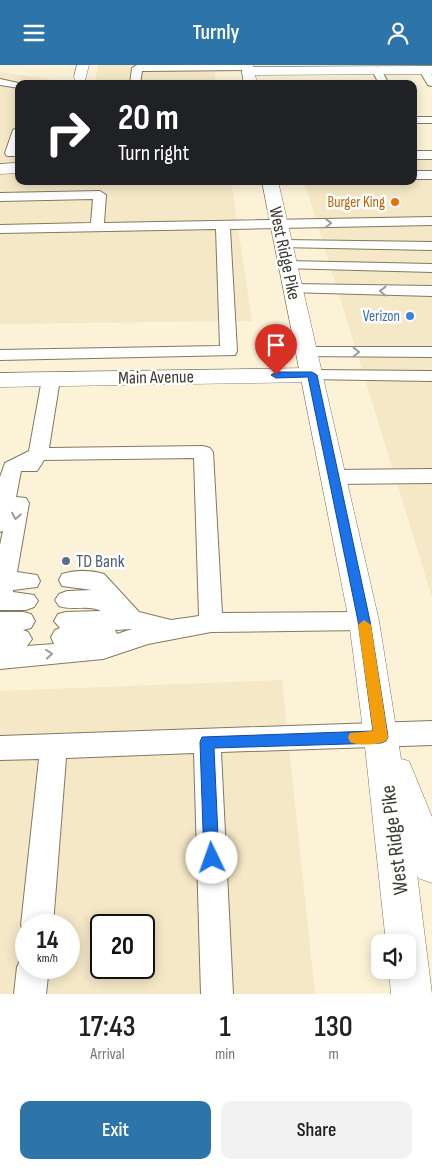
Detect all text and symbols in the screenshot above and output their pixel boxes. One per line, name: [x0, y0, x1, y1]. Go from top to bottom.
icon: menu: [20, 19, 48, 47]
text: Turnly: [193, 19, 239, 46]
icon: person: [384, 19, 412, 47]
text: 20 m: [118, 97, 179, 140]
icon: right: [35, 100, 100, 165]
text: Turn right: [118, 140, 189, 167]
place label: Burger King: [327, 193, 385, 212]
marker: Burger King: [389, 196, 401, 208]
street label: West Ridge Pike: [264, 205, 305, 302]
one-way arrow: [325, 218, 333, 228]
one-way arrow: [379, 285, 387, 296]
place label: Verizon: [363, 307, 400, 326]
marker: Verizon: [404, 310, 416, 322]
pin: [255, 324, 297, 375]
icon: arrive: [262, 331, 290, 359]
one-way arrow: [352, 347, 360, 357]
street label: Main Avenue: [118, 366, 194, 389]
one-way arrow: [11, 511, 22, 520]
place label: TD Bank: [76, 551, 125, 572]
marker: TD Bank: [60, 555, 72, 567]
one-way arrow: [45, 649, 53, 660]
street label: West Ridge Pike: [375, 784, 414, 896]
position arrow: [185, 831, 237, 883]
speed limit sign: 20: [90, 914, 155, 979]
text: 14: [37, 925, 58, 956]
map controls: [371, 934, 416, 979]
button: sound: [371, 934, 416, 979]
text: km/h: [37, 951, 58, 966]
text: 17:43: [79, 1009, 136, 1045]
text: 1: [219, 1009, 231, 1045]
text: 130: [314, 1009, 353, 1045]
text: Arrival: [90, 1045, 125, 1064]
text: min: [215, 1045, 235, 1064]
text: m: [328, 1045, 339, 1064]
button: Exit: [20, 1101, 211, 1159]
button: Share: [221, 1101, 412, 1159]

